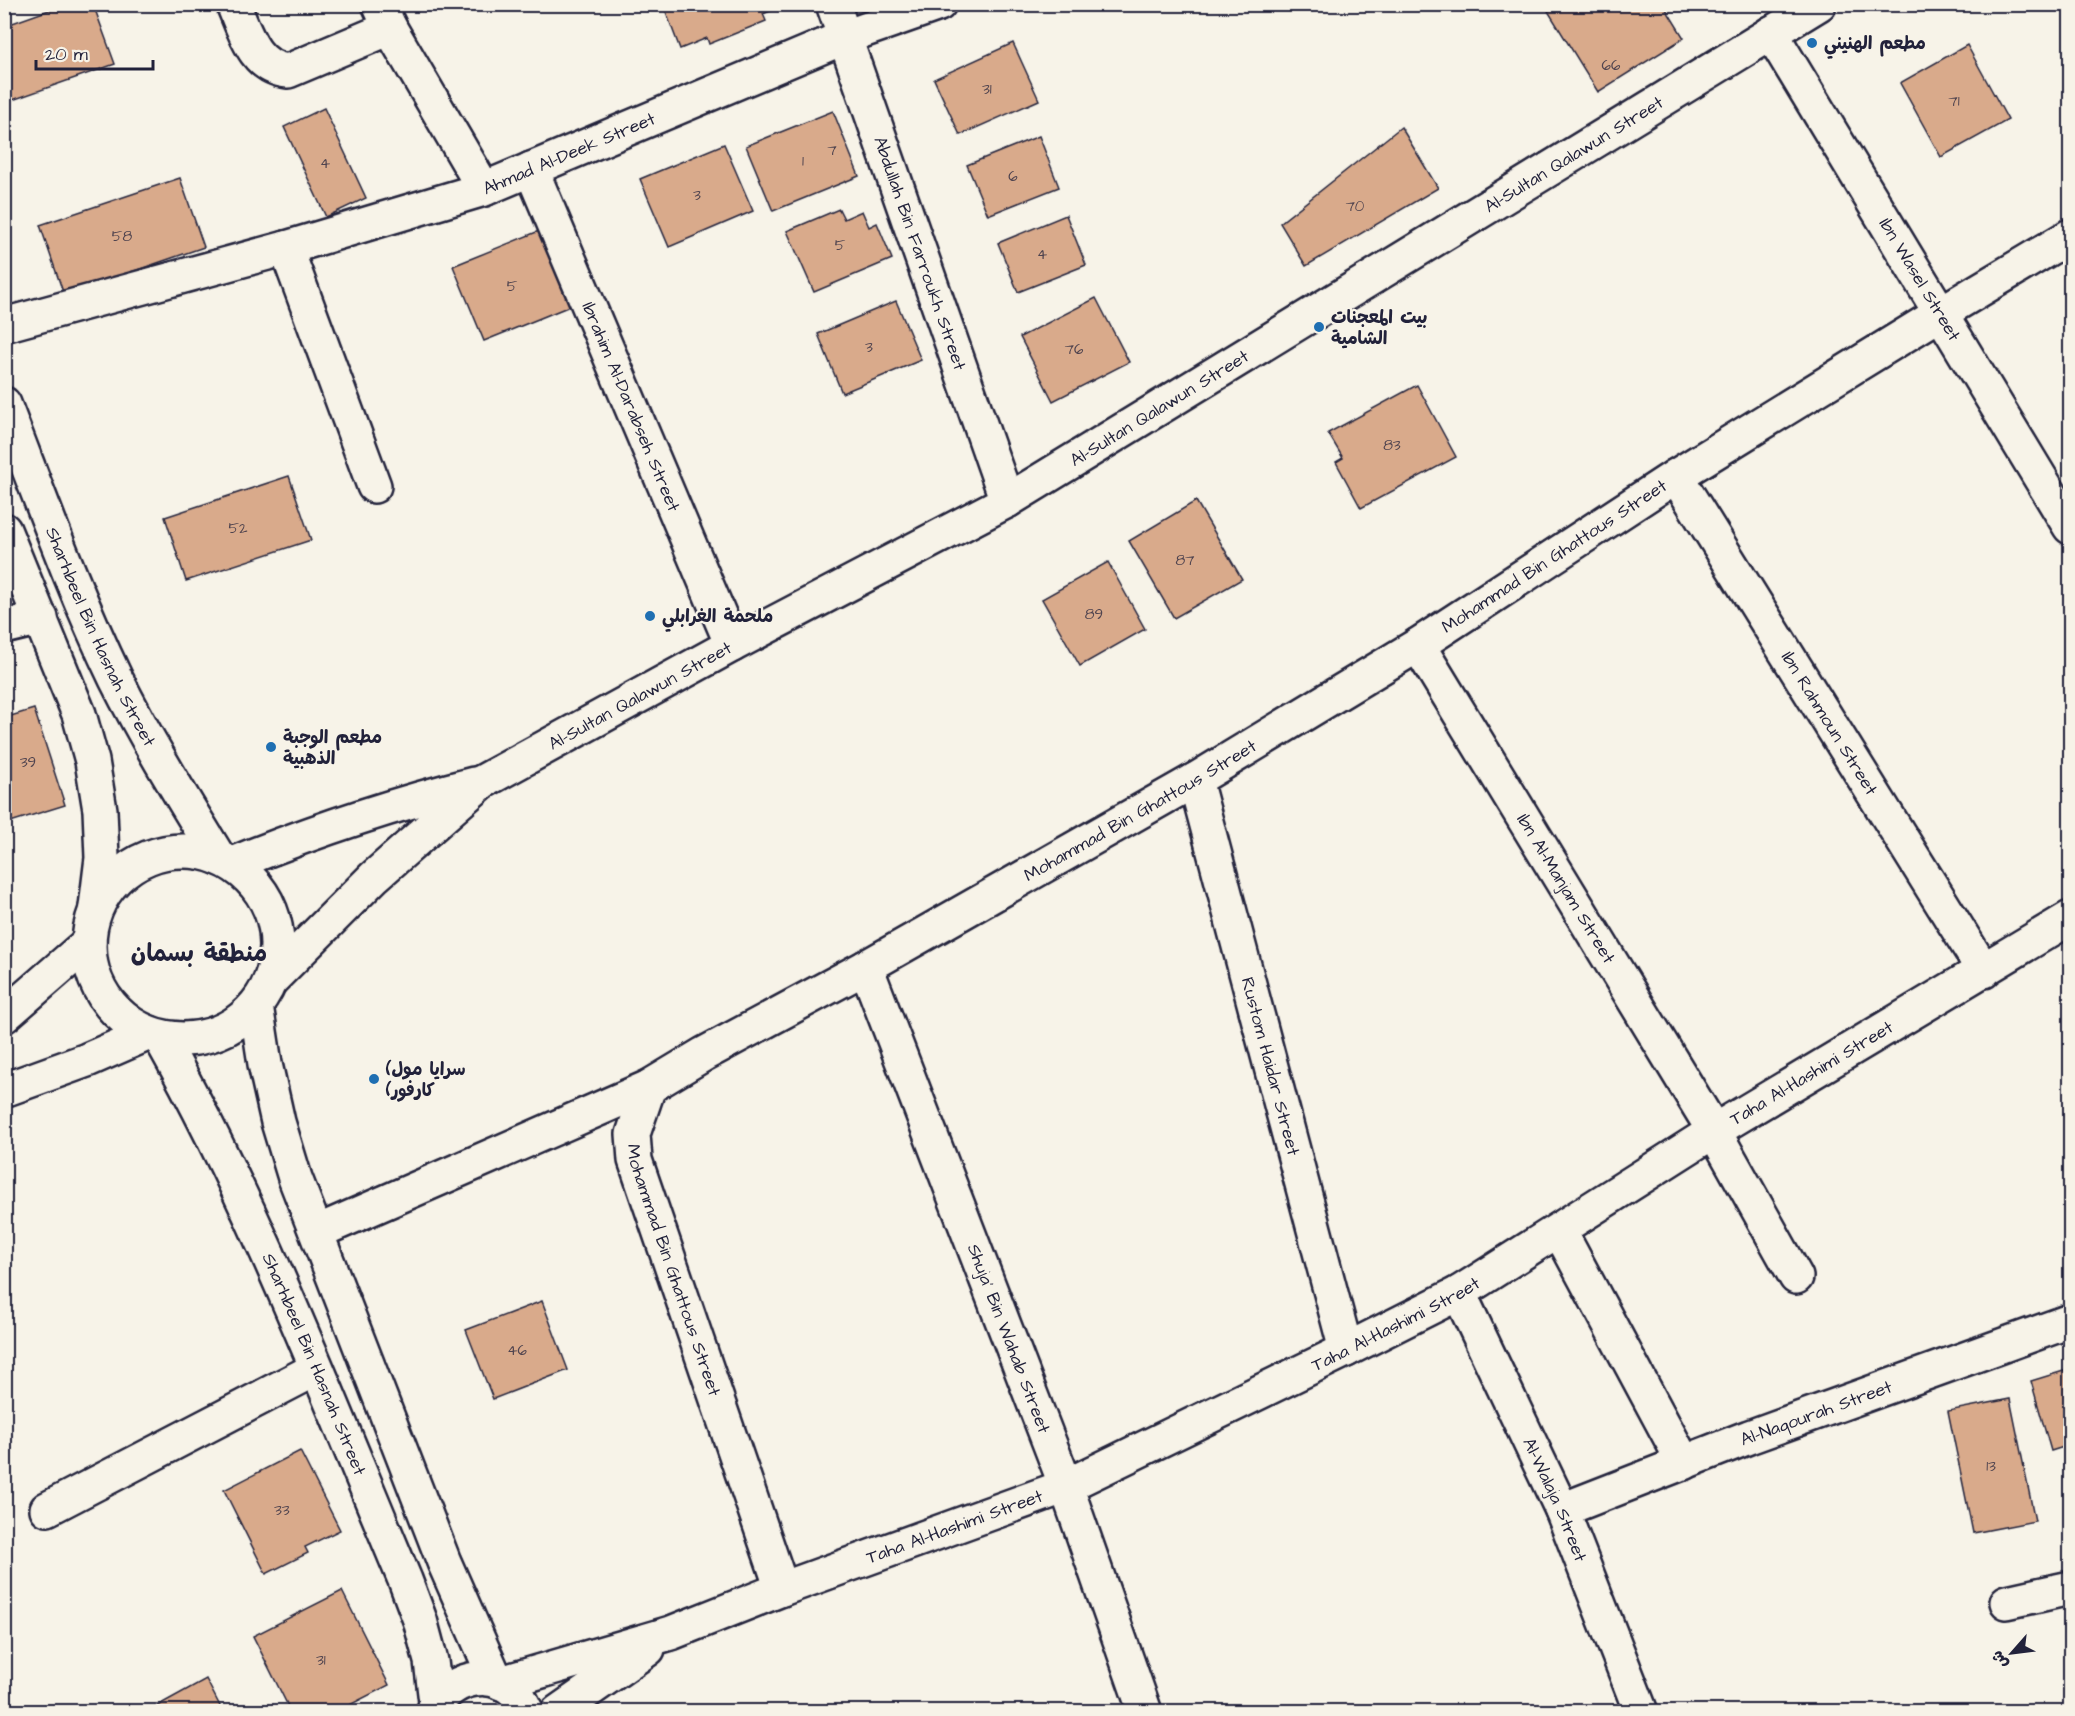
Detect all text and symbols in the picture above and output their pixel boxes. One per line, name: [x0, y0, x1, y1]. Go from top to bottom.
place label: مطعم الهنيني: [1824, 31, 1926, 59]
scale bar: [36, 33, 153, 71]
marker: مطعم الهنيني: [1805, 36, 1819, 50]
text: 20 m: [45, 42, 88, 67]
house number: 66: [1602, 55, 1621, 76]
house number: 31: [982, 79, 992, 100]
street label: Al-Sultan Qalawun Street: [1479, 89, 1669, 219]
house number: 71: [1948, 91, 1960, 112]
street label: Ahmad Al-Deek Street: [479, 106, 660, 201]
street label: Abdullah Bin Farroukh Street: [868, 133, 973, 374]
house number: 7: [827, 140, 837, 161]
house number: 1: [802, 151, 804, 172]
house number: 4: [320, 153, 330, 174]
house number: 6: [1008, 166, 1018, 187]
house number: 3: [693, 185, 701, 206]
house number: 70: [1346, 196, 1365, 217]
street label: Ibn Wasel Street: [1873, 213, 1967, 346]
house number: 58: [112, 226, 132, 247]
house number: 5: [835, 235, 846, 256]
house number: 4: [1037, 244, 1047, 265]
house number: 5: [507, 276, 518, 297]
street label: Ibrahim Al-Darabseh Street: [576, 298, 687, 516]
place label: بيت المعجنات الشامية: [1331, 305, 1428, 351]
marker: بيت المعجنات الشامية: [1312, 320, 1326, 334]
house number: 3: [865, 337, 873, 358]
house number: 76: [1065, 339, 1084, 360]
street label: Al-Sultan Qalawun Street: [1065, 343, 1254, 472]
house number: 83: [1383, 435, 1401, 456]
street label: Mohammad Bin Ghattous Street: [1436, 473, 1672, 639]
house number: 52: [228, 518, 248, 539]
street label: Sharhbeel Bin Hasnah Street: [40, 523, 162, 751]
house number: 87: [1176, 550, 1194, 571]
place label: ملحمة الغرابلي: [662, 604, 773, 632]
house number: 89: [1085, 604, 1103, 625]
marker: ملحمة الغرابلي: [643, 609, 657, 623]
street label: Al-Sultan Qalawun Street: [544, 635, 737, 756]
street label: Ibn Rahmoun Street: [1776, 646, 1884, 800]
place label: مطعم الوجبة الذهبية: [283, 725, 382, 771]
street label: Mohammad Bin Ghattous Street: [1019, 733, 1262, 887]
marker: مطعم الوجبة الذهبية: [264, 740, 278, 754]
house number: 39: [20, 752, 36, 773]
street label: Ibn Al-Manjam Street: [1511, 809, 1622, 969]
district label: منطقة بسمان: [131, 937, 267, 971]
street label: Rustom Haidar Street: [1235, 974, 1307, 1159]
street label: Taha Al-Hashimi Street: [1725, 1014, 1898, 1131]
place label: (سرايا مول (كارفور: [385, 1057, 466, 1103]
marker: (سرايا مول (كارفور: [367, 1072, 381, 1086]
street label: Mohammad Bin Ghattous Street: [621, 1143, 728, 1400]
street label: Shuja' Bin Wahab Street: [961, 1240, 1057, 1437]
street label: Sharhbeel Bin Hasnah Street: [256, 1249, 373, 1480]
street label: Taha Al-Hashimi Street: [1307, 1270, 1485, 1377]
house number: 46: [507, 1340, 527, 1361]
street label: Al-Naqourah Street: [1736, 1374, 1896, 1452]
street label: Al-Walaja Street: [1517, 1433, 1594, 1566]
house number: 13: [1986, 1456, 1996, 1477]
street label: Taha Al-Hashimi Street: [863, 1483, 1047, 1570]
house number: 33: [274, 1500, 290, 1521]
north arrow: [1982, 1623, 2042, 1683]
text: ش: [1986, 1647, 2013, 1673]
house number: 31: [316, 1650, 326, 1671]

